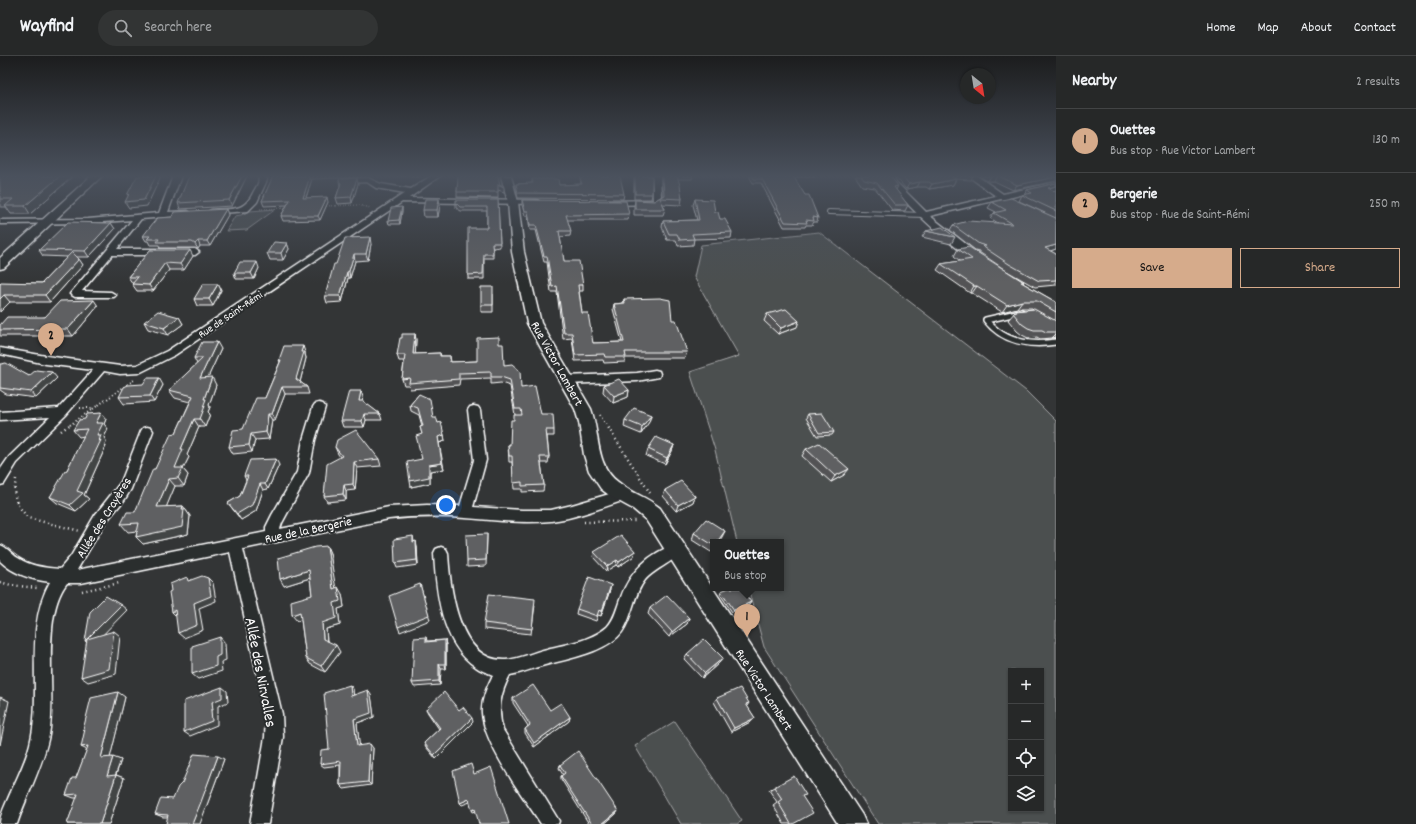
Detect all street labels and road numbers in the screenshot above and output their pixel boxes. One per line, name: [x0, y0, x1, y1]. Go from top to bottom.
street label: Rue de Saint-Rémi: [196, 288, 267, 343]
street label: Rue Victor Lambert: [525, 318, 587, 410]
street label: Allée des Crayères: [73, 474, 138, 562]
street label: Rue de la Bergerie: [263, 513, 354, 550]
street label: Allée des Nirvalles: [238, 616, 281, 730]
street label: Rue Victor Lambert: [729, 646, 797, 735]

